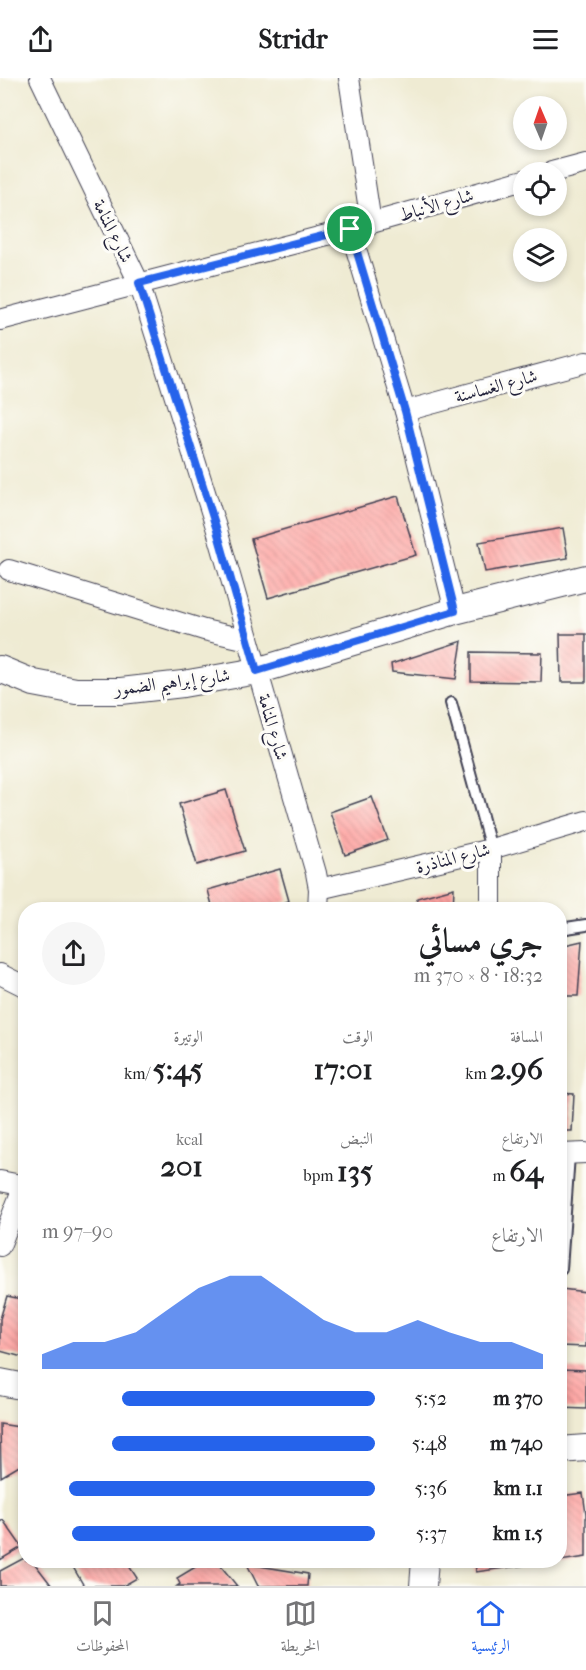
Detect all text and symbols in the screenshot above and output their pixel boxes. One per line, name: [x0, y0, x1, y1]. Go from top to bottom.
icon: share: [24, 23, 57, 56]
text: Stridr: [258, 23, 328, 55]
icon: menu: [529, 23, 562, 56]
north arrow: [513, 96, 567, 150]
map controls: [513, 96, 567, 282]
button: locate: [513, 162, 567, 216]
street label: شارع الأنباط: [395, 182, 477, 230]
street label: شارع المنامة: [85, 196, 137, 268]
pin: [324, 203, 375, 254]
icon: arrive: [333, 212, 366, 245]
button: layers: [513, 228, 567, 282]
street label: شارع الغساسنة: [453, 365, 541, 411]
street label: شارع إبراهيم الضمور: [111, 665, 232, 707]
street label: شارع المنامة: [249, 692, 292, 764]
street label: شارع المناذرة: [414, 839, 493, 882]
button: share: [42, 922, 105, 985]
text: جري مسائي: [418, 922, 543, 961]
text: 18:32 · 8 × 370 m: [414, 964, 543, 987]
text: الوتيرة: [173, 1027, 203, 1046]
text: الوقت: [342, 1027, 373, 1046]
text: المسافة: [510, 1027, 543, 1046]
text: 5:45: [153, 1052, 203, 1087]
text: 17:01: [313, 1052, 373, 1087]
text: 2.96: [490, 1052, 543, 1087]
text: /km: [124, 1064, 153, 1083]
text: km: [465, 1064, 490, 1083]
text: النبض: [340, 1129, 373, 1148]
text: الارتفاع: [501, 1129, 543, 1148]
text: kcal: [176, 1130, 203, 1149]
text: 201: [160, 1149, 203, 1184]
text: 135: [337, 1154, 373, 1189]
text: 64: [509, 1154, 543, 1189]
text: bpm: [303, 1166, 337, 1185]
text: m: [492, 1166, 509, 1185]
text: 90–97 m: [42, 1220, 113, 1243]
text: الارتفاع: [491, 1224, 543, 1247]
text: 5:52: [415, 1387, 447, 1410]
text: 370 m: [493, 1387, 543, 1410]
text: 5:48: [412, 1432, 447, 1455]
text: 740 m: [490, 1432, 543, 1455]
text: 5:36: [414, 1477, 447, 1500]
text: 1.1 km: [494, 1477, 543, 1500]
text: 5:37: [416, 1522, 447, 1545]
text: 1.5 km: [493, 1522, 543, 1545]
tab: المحفوظات: [76, 1597, 129, 1661]
tab: الخريطة: [281, 1597, 320, 1661]
tab: الرئيسية: [472, 1597, 510, 1661]

